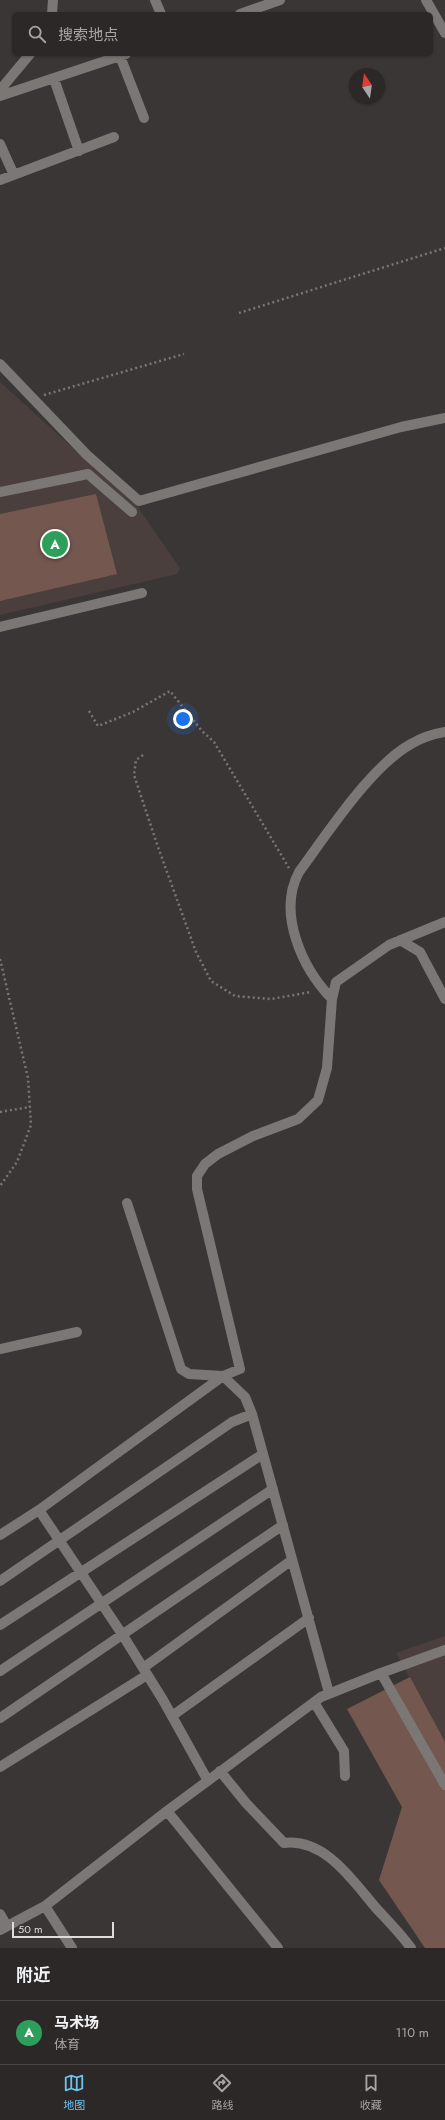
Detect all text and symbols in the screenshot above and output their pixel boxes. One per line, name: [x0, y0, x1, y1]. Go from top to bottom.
search box: [12, 12, 433, 56]
icon: search: [26, 23, 48, 45]
text: 搜索地点: [58, 24, 118, 46]
north arrow: [349, 68, 385, 104]
pin: A: [42, 529, 68, 559]
your location: [173, 709, 193, 729]
scale bar: [12, 1920, 114, 1939]
text: 50 m: [18, 1921, 43, 1937]
text: 附近: [16, 1963, 50, 1987]
text: 马术场: [54, 2012, 99, 2034]
text: A: [24, 2023, 34, 2042]
text: 110 m: [395, 2023, 429, 2042]
text: 体育: [54, 2035, 80, 2054]
tab: 地图: [63, 2072, 85, 2113]
tab: 路线: [211, 2072, 233, 2113]
tab: 收藏: [360, 2072, 382, 2113]

